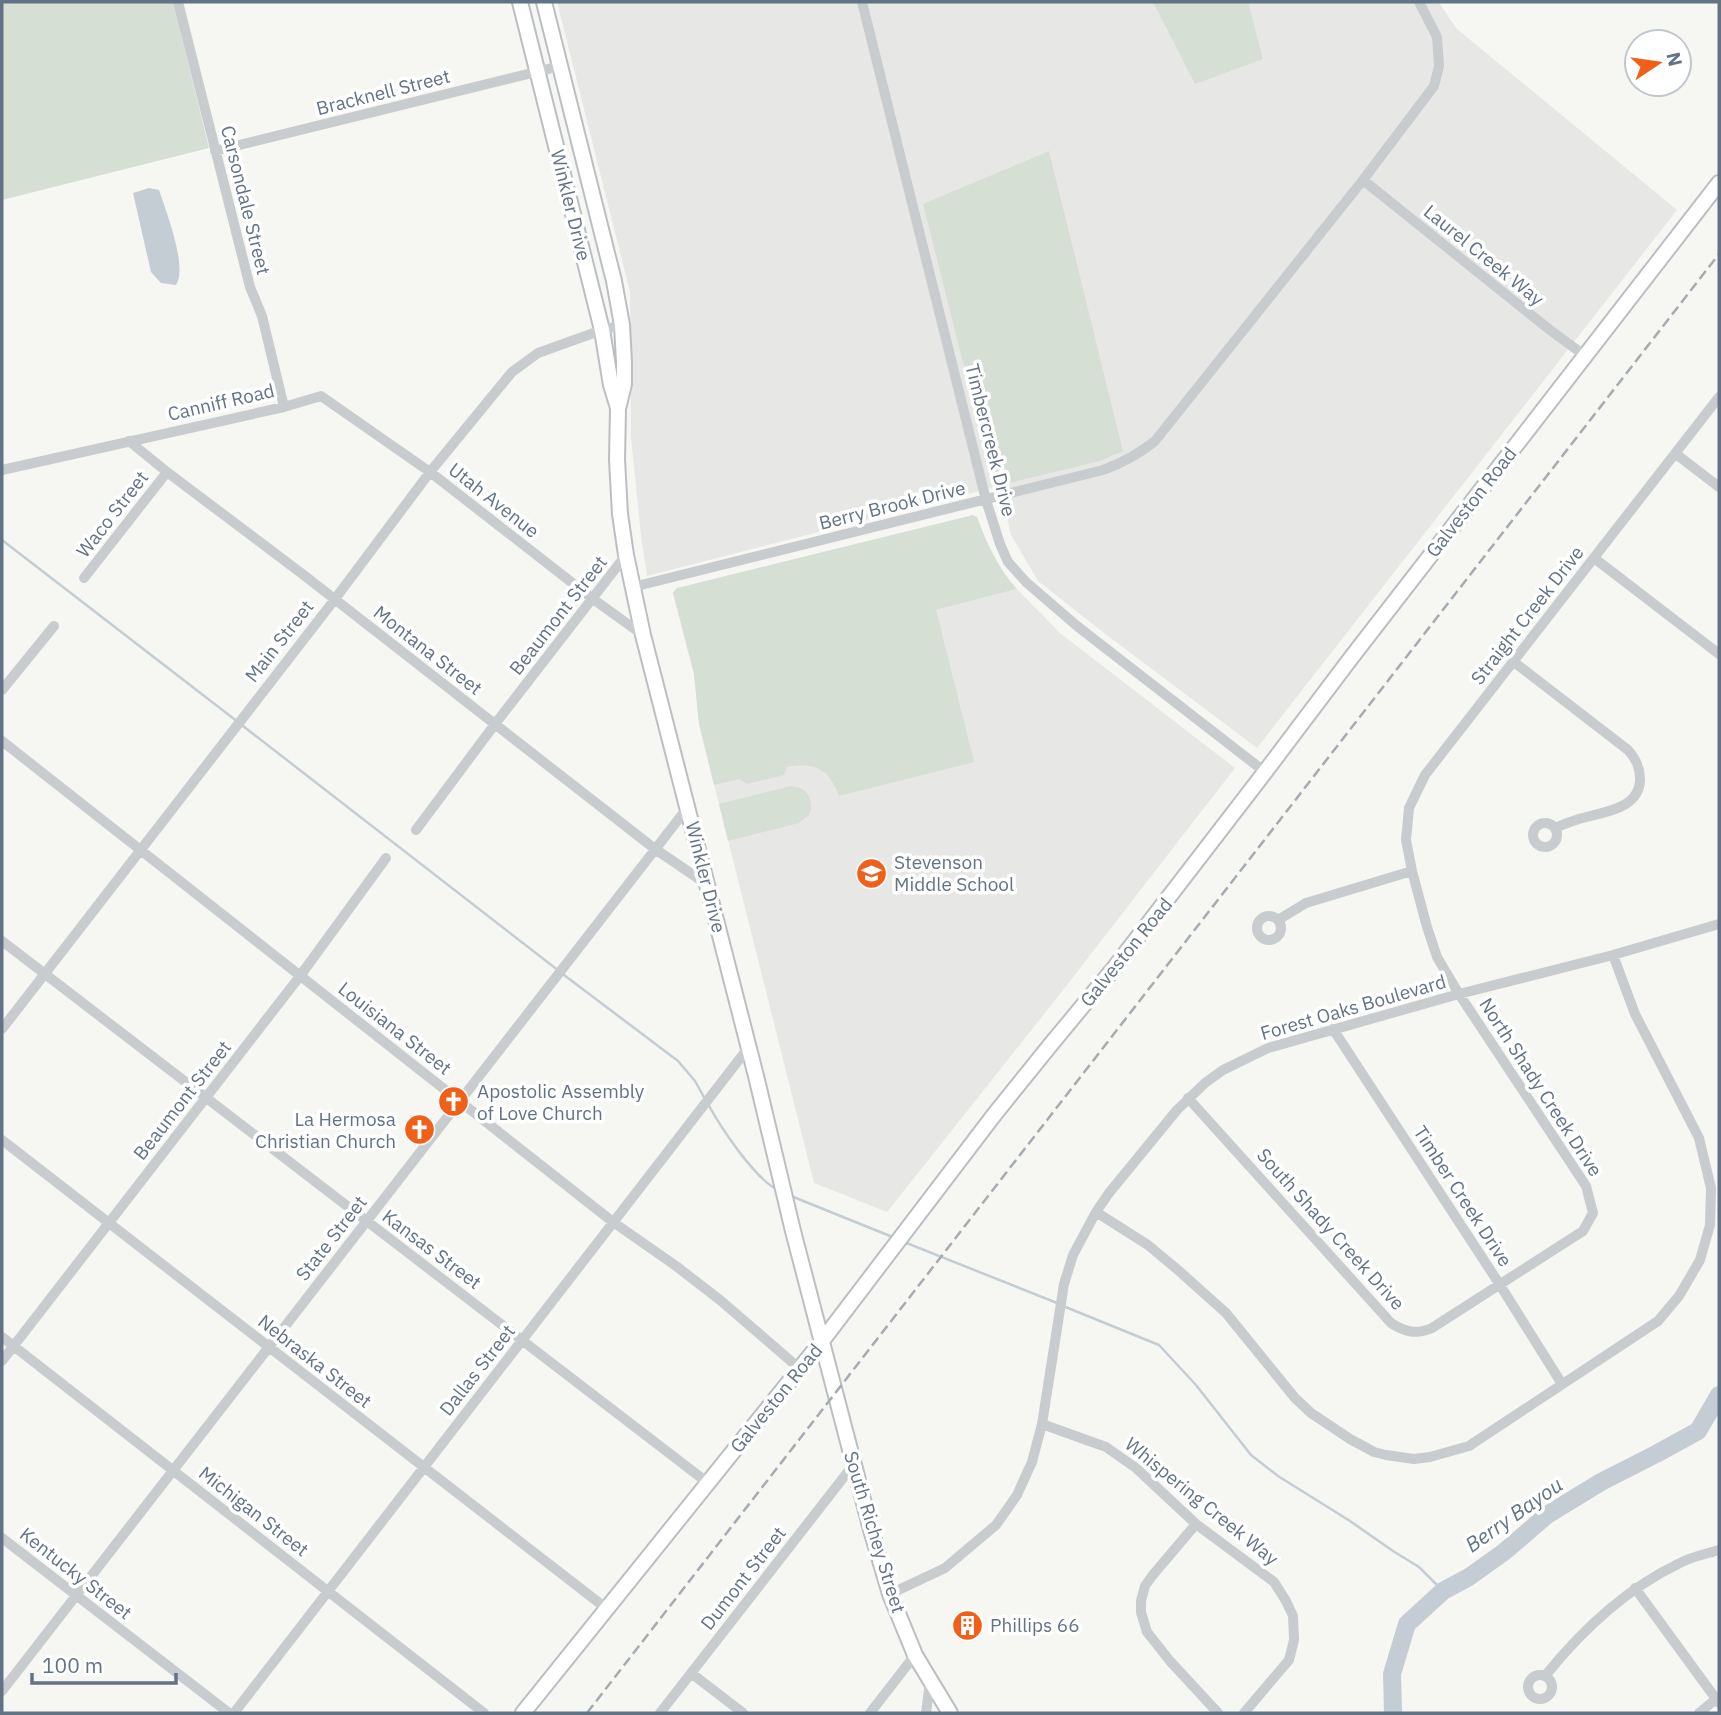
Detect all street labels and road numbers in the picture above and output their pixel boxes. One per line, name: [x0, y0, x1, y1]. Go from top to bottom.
street label: Bracknell Street: [314, 64, 452, 120]
street label: Carsondale Street: [216, 123, 276, 277]
street label: Winkler Drive: [546, 147, 596, 263]
street label: Laurel Creek Way: [1419, 199, 1549, 311]
street label: Timbercreek Drive: [960, 361, 1022, 519]
street label: Canniff Road: [165, 378, 277, 426]
street label: Galveston Road: [1421, 442, 1521, 562]
street label: Utah Avenue: [444, 457, 544, 543]
street label: Waco Street: [71, 466, 153, 562]
street label: Berry Brook Drive: [816, 475, 968, 535]
street label: Straight Creek Drive: [1465, 541, 1589, 689]
street label: Beaumont Street: [504, 550, 612, 680]
street label: Main Street: [239, 595, 319, 687]
street label: Montana Street: [369, 600, 487, 700]
street label: Winkler Drive: [681, 819, 731, 935]
street label: Galveston Road: [1075, 893, 1177, 1011]
street label: Forest Oaks Boulevard: [1257, 969, 1449, 1045]
street label: Louisiana Street: [334, 976, 456, 1080]
street label: North Shady Creek Drive: [1474, 993, 1608, 1181]
street label: Beaumont Street: [128, 1035, 236, 1165]
street label: Timber Creek Drive: [1408, 1121, 1518, 1271]
street label: South Shady Creek Drive: [1252, 1143, 1410, 1315]
street label: State Street: [290, 1191, 372, 1285]
street label: Kansas Street: [378, 1204, 486, 1294]
street label: Nebraska Street: [253, 1309, 377, 1413]
street label: Dallas Street: [434, 1320, 520, 1420]
street label: Galveston Road: [725, 1339, 827, 1457]
street label: Whispering Creek Way: [1120, 1432, 1284, 1571]
street label: South Richey Street: [839, 1448, 911, 1616]
street label: Michigan Street: [194, 1461, 314, 1561]
street label: Dumont Street: [695, 1521, 791, 1635]
street label: Kentucky Street: [15, 1522, 137, 1624]

